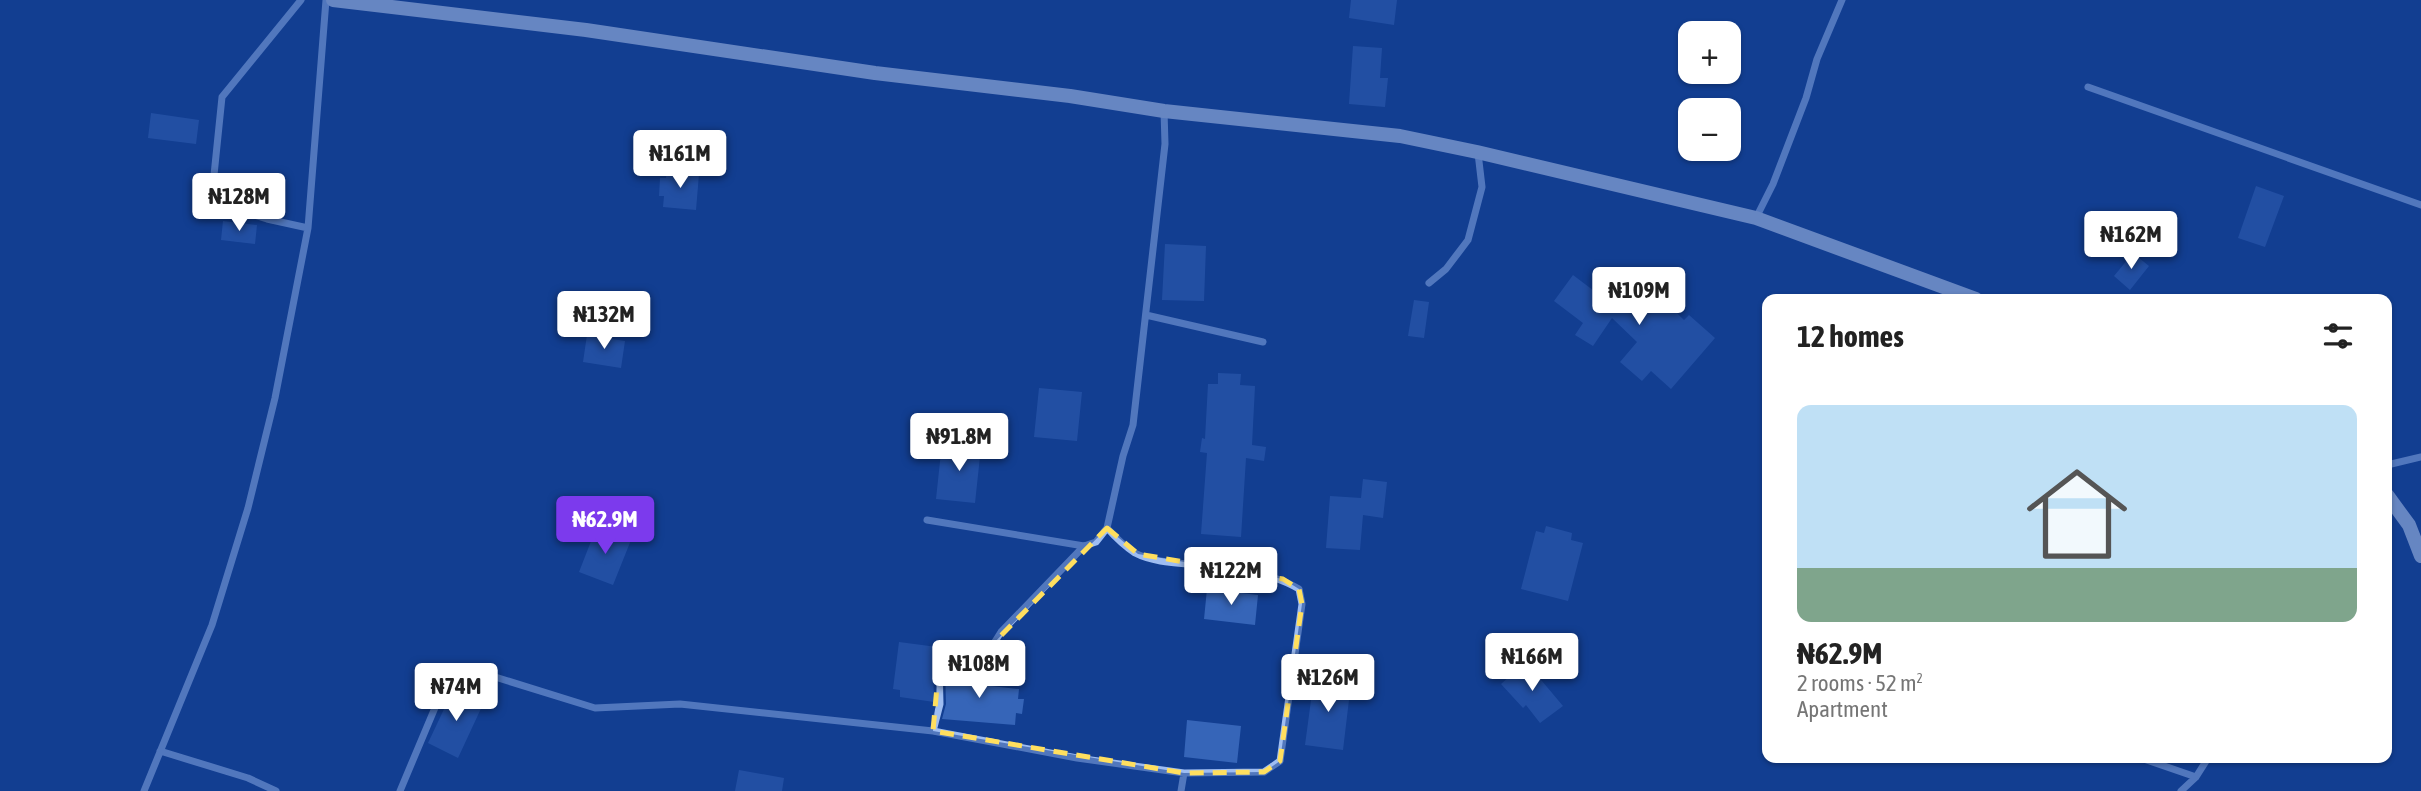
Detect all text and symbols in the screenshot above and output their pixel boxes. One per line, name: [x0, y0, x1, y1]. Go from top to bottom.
map controls: [1678, 21, 1741, 161]
button: +: [1678, 21, 1741, 84]
button: −: [1678, 98, 1741, 161]
pin: ₦161M: [631, 130, 729, 190]
text: ₦161M: [649, 140, 711, 166]
pin: ₦128M: [190, 174, 288, 233]
text: ₦128M: [208, 183, 270, 209]
pin: ₦162M: [2082, 212, 2180, 271]
text: ₦162M: [2100, 221, 2162, 247]
pin: ₦109M: [1590, 268, 1688, 327]
text: ₦109M: [1608, 277, 1670, 303]
pin: ₦132M: [555, 292, 653, 351]
text: ₦132M: [573, 301, 635, 327]
icon: filters: [2319, 317, 2357, 355]
text: 12 homes: [1797, 319, 1904, 353]
pin: ₦91.8M: [902, 414, 1016, 473]
text: ₦91.8M: [926, 423, 992, 449]
icon: home: [2014, 451, 2140, 577]
pin: ₦62.9M: [548, 496, 662, 556]
text: ₦62.9M: [572, 506, 638, 532]
pin: ₦122M: [1182, 548, 1280, 607]
text: ₦122M: [1200, 557, 1262, 583]
pin: ₦166M: [1483, 634, 1581, 693]
text: ₦62.9M: [1797, 636, 1882, 670]
pin: ₦108M: [930, 640, 1028, 700]
text: ₦166M: [1501, 643, 1563, 669]
text: ₦108M: [948, 650, 1010, 676]
pin: ₦126M: [1279, 654, 1377, 714]
pin: ₦74M: [415, 664, 497, 723]
text: ₦126M: [1297, 664, 1359, 690]
text: 2 rooms · 52 m²: [1797, 670, 1923, 696]
text: ₦74M: [431, 673, 481, 699]
text: Apartment: [1797, 696, 1888, 722]

